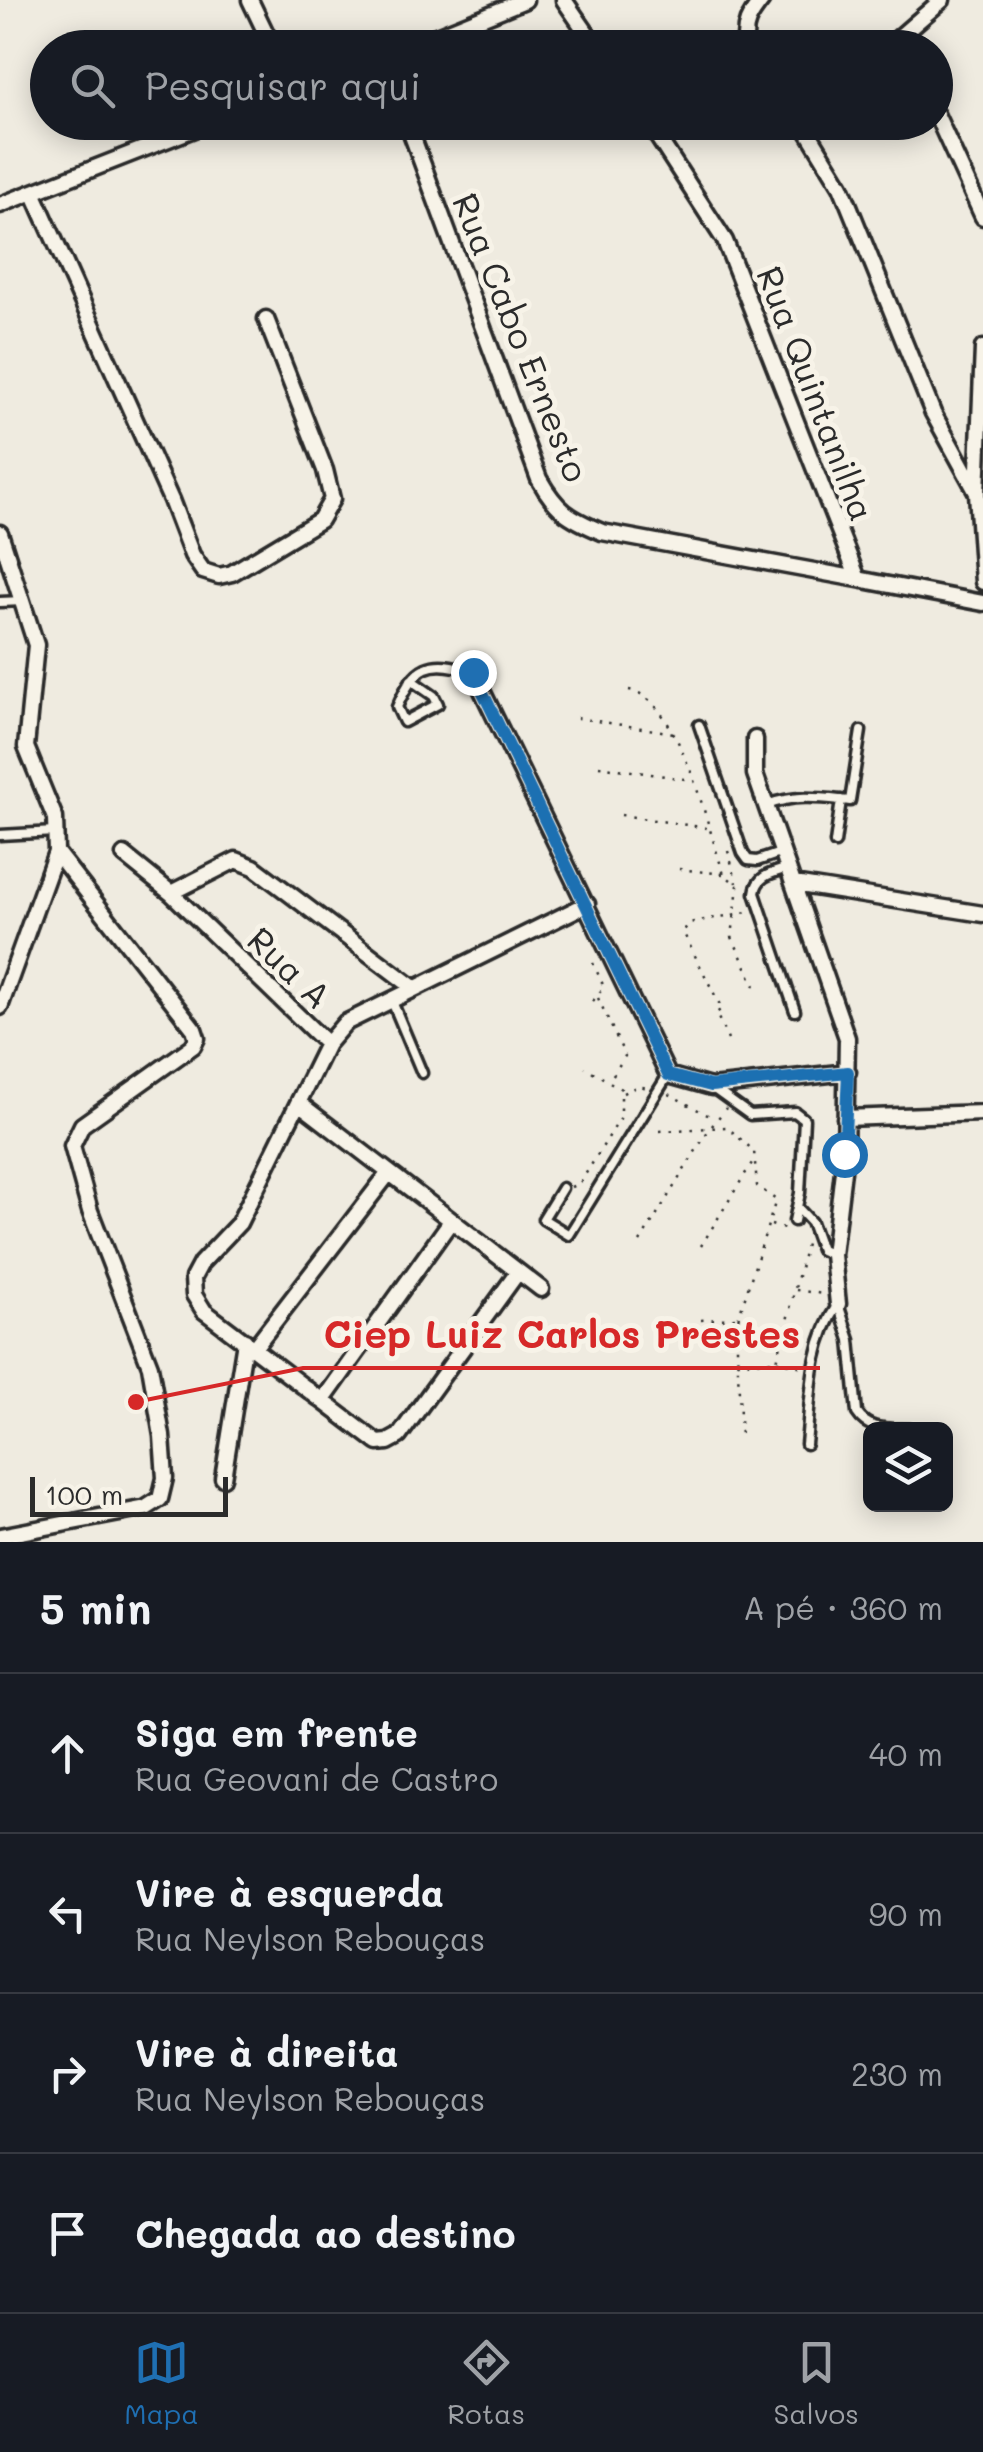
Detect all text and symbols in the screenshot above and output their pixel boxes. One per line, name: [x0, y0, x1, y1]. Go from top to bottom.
search box: [30, 30, 953, 140]
icon: search: [65, 58, 120, 113]
text: Pesquisar aqui: [145, 60, 421, 110]
street label: Rua Cabo Ernesto: [443, 186, 601, 488]
street label: Rua Quintanilha: [747, 259, 887, 527]
route end: [451, 650, 497, 696]
street label: Rua A: [238, 916, 342, 1018]
route start: [822, 1132, 868, 1178]
callout: Ciep Luiz Carlos Prestes: [303, 1300, 820, 1368]
text: Ciep Luiz Carlos Prestes: [324, 1308, 800, 1358]
map controls: [863, 1422, 953, 1512]
button: layers: [863, 1422, 953, 1512]
scale bar: [30, 1472, 228, 1516]
text: 100 m: [45, 1476, 123, 1512]
text: 5 min: [40, 1580, 151, 1635]
text: A pé · 360 m: [743, 1586, 943, 1628]
text: Siga em frente: [135, 1707, 418, 1757]
icon: ahead: [40, 1726, 95, 1781]
text: 40 m: [869, 1732, 943, 1774]
text: Rua Geovani de Castro: [135, 1757, 498, 1799]
text: Vire à esquerda: [135, 1867, 444, 1917]
icon: left: [40, 1886, 95, 1941]
text: 90 m: [869, 1892, 943, 1934]
text: Rua Neylson Rebouças: [135, 1917, 485, 1959]
text: Vire à direita: [135, 2027, 399, 2077]
icon: right: [40, 2046, 95, 2101]
text: 230 m: [851, 2052, 943, 2094]
text: Rua Neylson Rebouças: [135, 2077, 485, 2119]
icon: arrive: [40, 2206, 95, 2261]
text: Chegada ao destino: [135, 2208, 516, 2258]
tab: Mapa: [124, 2335, 199, 2431]
tab: Rotas: [447, 2335, 525, 2431]
tab: Salvos: [774, 2335, 859, 2431]

